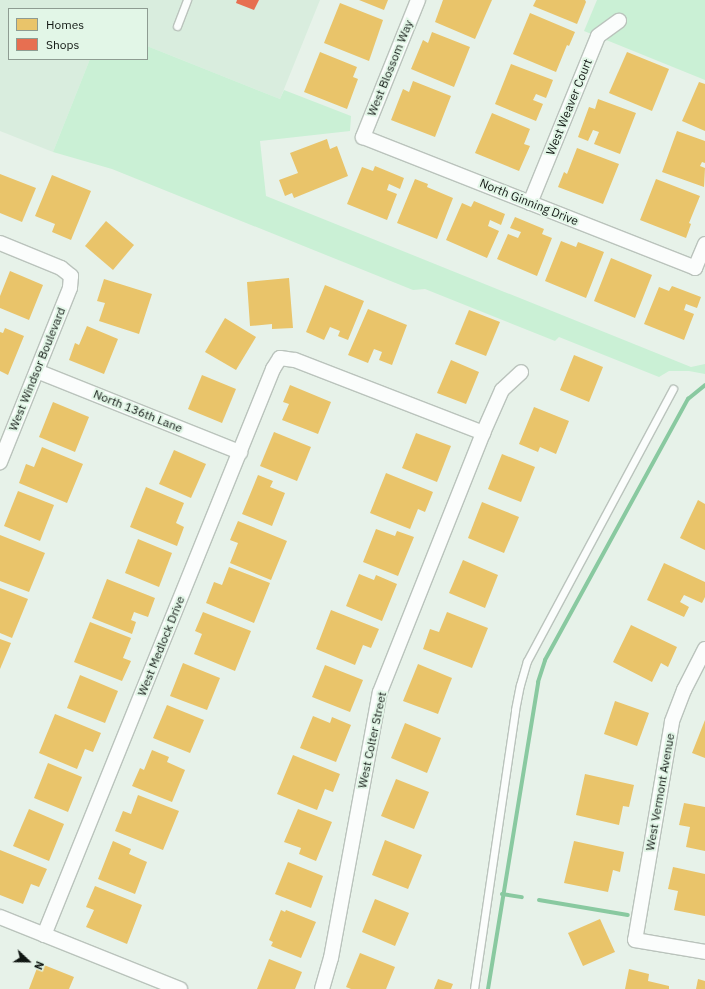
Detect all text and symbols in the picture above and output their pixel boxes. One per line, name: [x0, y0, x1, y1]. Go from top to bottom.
legend: [8, 8, 148, 60]
text: Homes: [46, 17, 84, 32]
street label: West Blossom Way: [364, 18, 416, 118]
text: Shops: [46, 37, 79, 52]
street label: West Weaver Court: [543, 57, 595, 157]
street label: North Ginning Drive: [477, 176, 581, 228]
street label: West Windsor Boulevard: [6, 305, 68, 433]
street label: North 136th Lane: [91, 387, 185, 435]
street label: West Medlock Drive: [134, 594, 188, 698]
street label: West Colter Street: [355, 690, 389, 790]
street label: West Vermont Avenue: [643, 732, 677, 852]
north arrow: [8, 941, 48, 981]
text: N: [31, 959, 47, 972]

